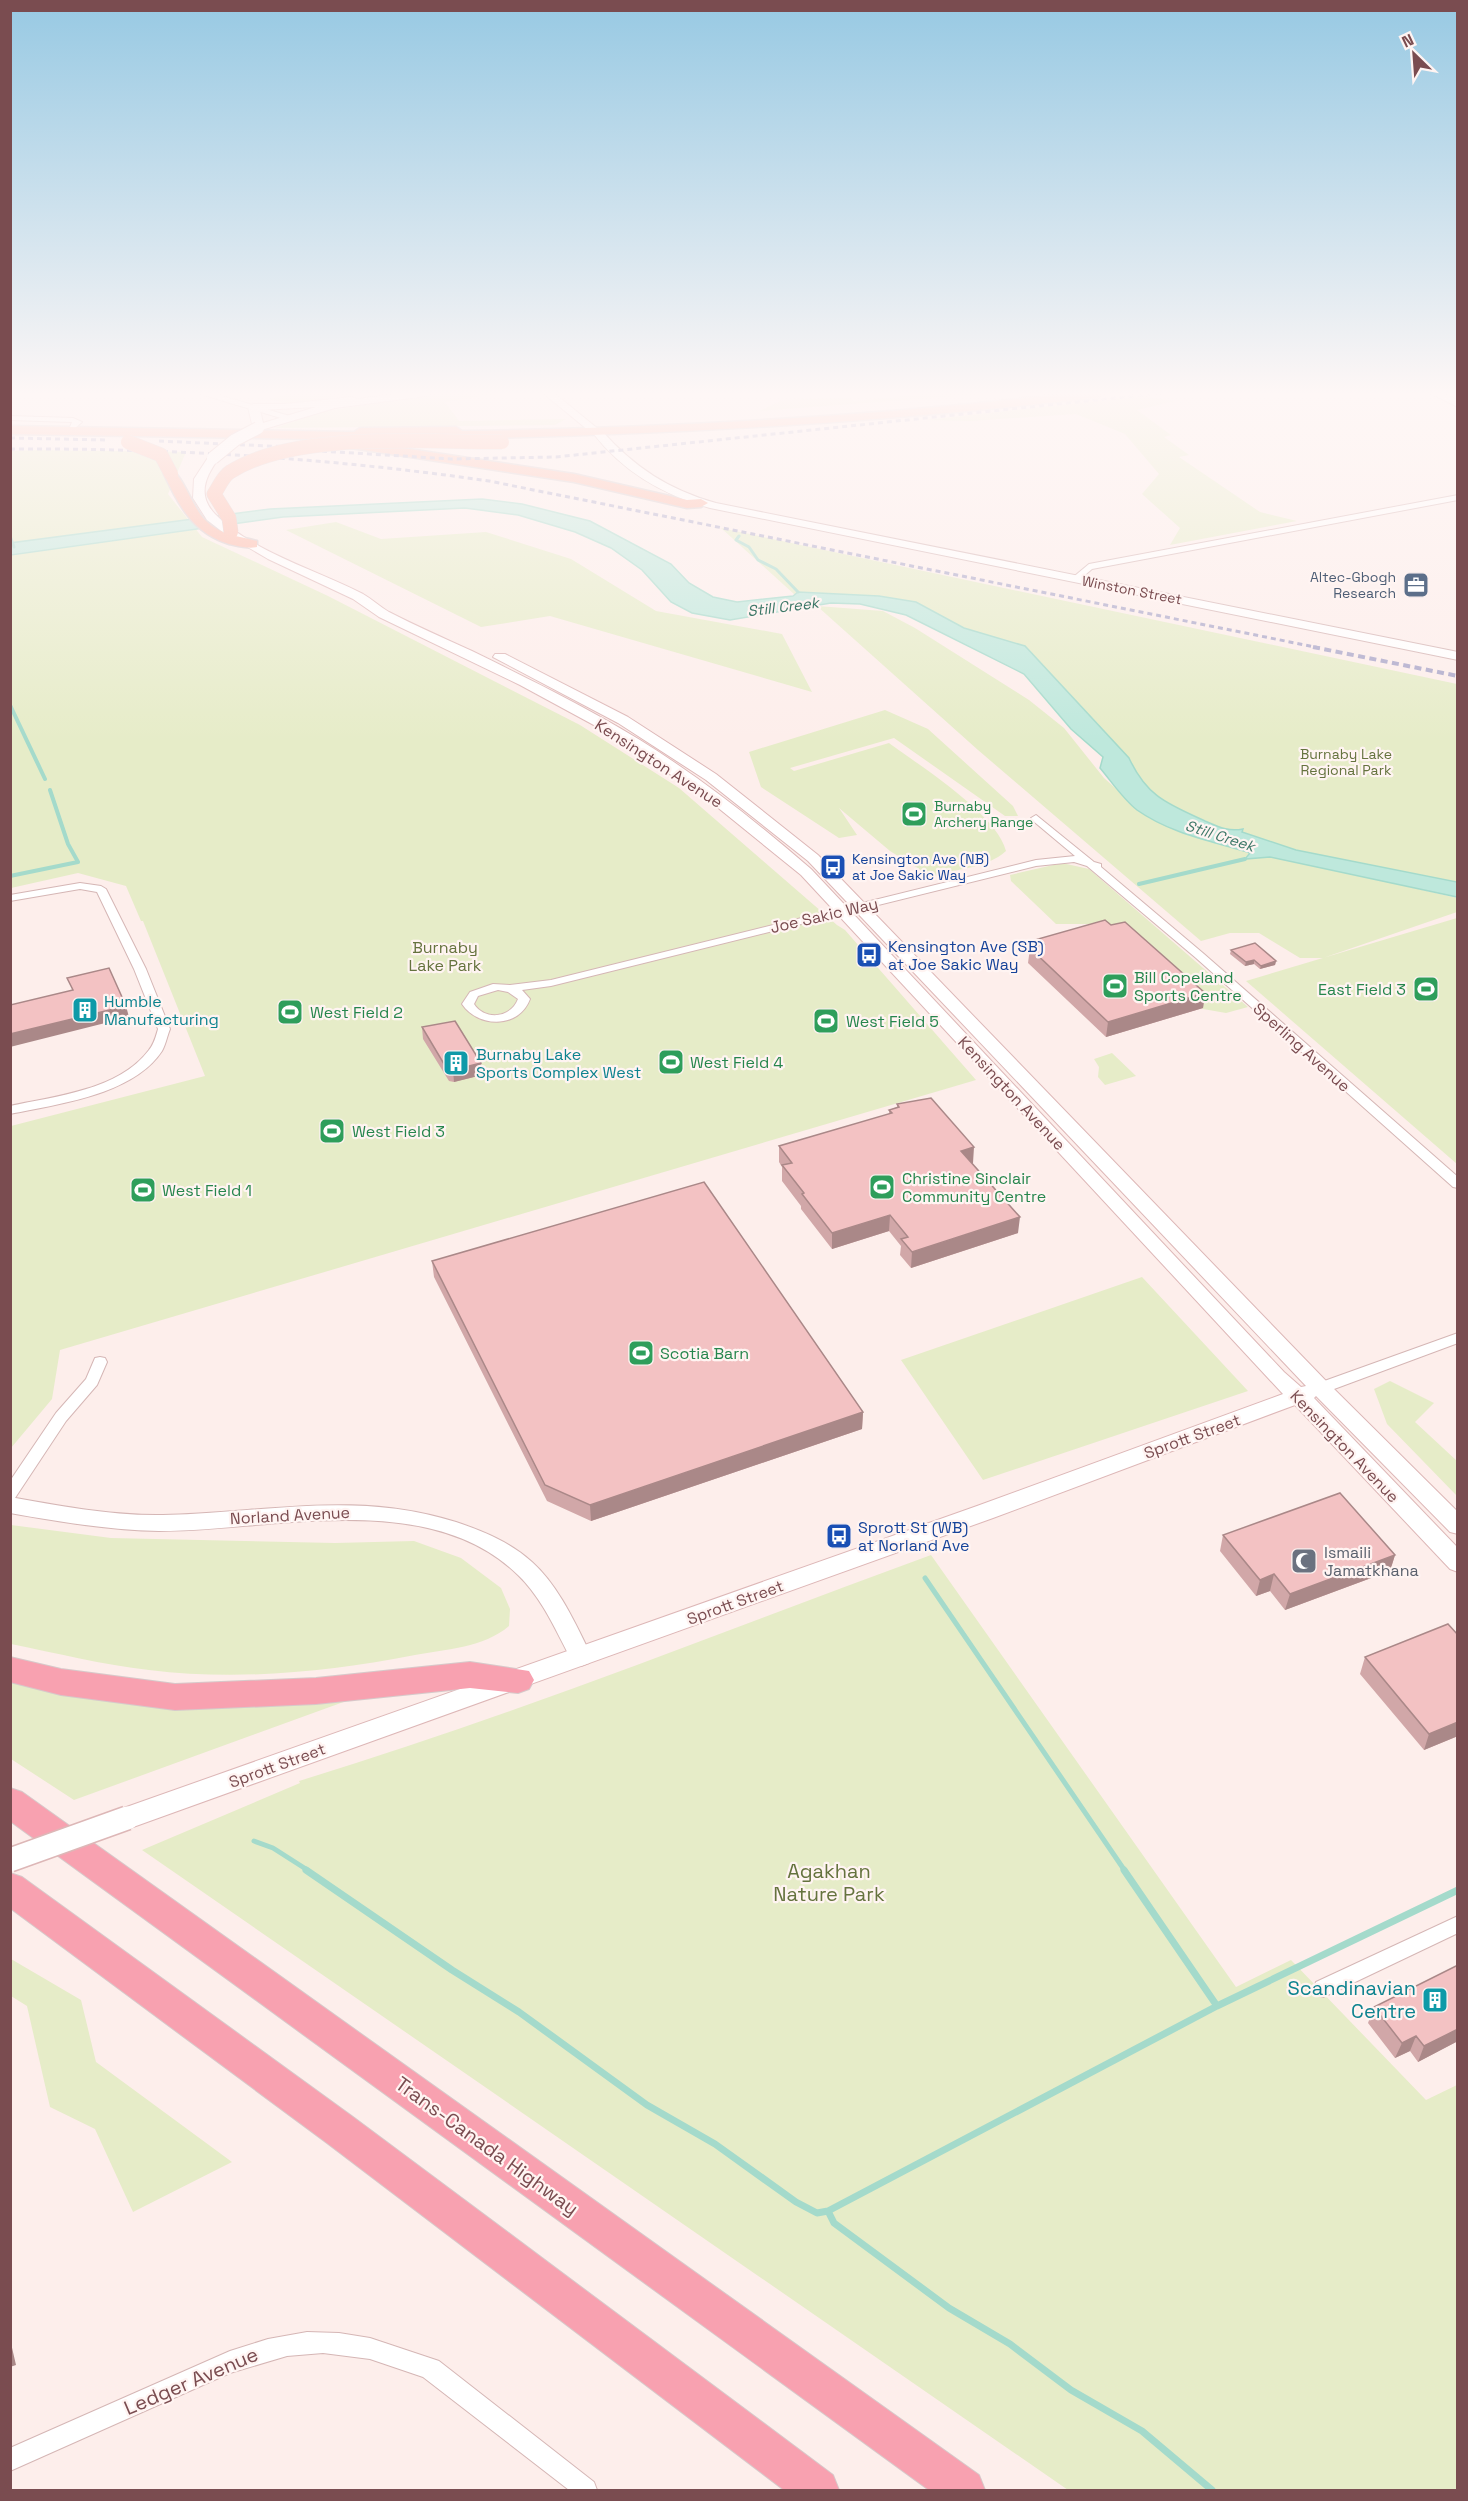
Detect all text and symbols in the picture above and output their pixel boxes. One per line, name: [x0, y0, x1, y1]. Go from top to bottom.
north arrow: [1384, 24, 1444, 84]
text: N: [1399, 29, 1417, 53]
place label: Altec-Gbogh Research: [1310, 568, 1396, 602]
office icon: Altec-Gbogh Research: [1401, 570, 1431, 600]
street label: Winston Street: [1081, 572, 1183, 608]
water label: Still Creek: [746, 592, 822, 620]
street label: Kensington Avenue: [591, 714, 727, 813]
park label: Burnaby Lake Regional Park: [1300, 745, 1392, 779]
place label: Burnaby Archery Range: [934, 797, 1033, 831]
sports icon: Burnaby Archery Range: [899, 799, 929, 829]
water label: Still Creek: [1183, 815, 1259, 856]
place label: Kensington Ave (NB) at Joe Sakic Way: [852, 850, 989, 884]
bus stop icon: Kensington Ave (NB) at Joe Sakic Way: [818, 852, 848, 882]
street label: Joe Sakic Way: [768, 893, 880, 938]
place label: Kensington Ave (SB) at Joe Sakic Way: [888, 936, 1044, 975]
park label: Burnaby Lake Park: [409, 937, 482, 976]
bus stop icon: Kensington Ave (SB) at Joe Sakic Way: [854, 940, 884, 970]
place label: Bill Copeland Sports Centre: [1134, 967, 1242, 1006]
sports icon: Bill Copeland Sports Centre: [1100, 971, 1130, 1001]
sports icon: East Field 3: [1411, 974, 1441, 1004]
place label: East Field 3: [1318, 979, 1406, 1000]
place label: Humble Manufacturing: [104, 991, 219, 1030]
building icon: Humble Manufacturing: [70, 995, 100, 1025]
sports icon: West Field 2: [275, 997, 305, 1027]
street label: Sperling Avenue: [1249, 998, 1355, 1097]
place label: West Field 2: [310, 1002, 403, 1023]
sports icon: West Field 5: [811, 1006, 841, 1036]
place label: West Field 5: [846, 1011, 939, 1032]
street label: Kensington Avenue: [953, 1032, 1070, 1155]
place label: Burnaby Lake Sports Complex West: [476, 1044, 641, 1083]
sports icon: West Field 4: [656, 1047, 686, 1077]
building icon: Burnaby Lake Sports Complex West: [441, 1048, 471, 1078]
place label: West Field 4: [690, 1052, 783, 1073]
sports icon: West Field 3: [317, 1116, 347, 1146]
place label: West Field 3: [352, 1121, 445, 1142]
place label: Christine Sinclair Community Centre: [902, 1168, 1046, 1207]
sports icon: Christine Sinclair Community Centre: [867, 1172, 897, 1202]
sports icon: West Field 1: [128, 1175, 158, 1205]
place label: West Field 1: [162, 1180, 252, 1201]
sports icon: Scotia Barn: [626, 1338, 656, 1368]
place label: Scotia Barn: [660, 1343, 749, 1364]
street label: Kensington Avenue: [1286, 1386, 1404, 1507]
street label: Sprott Street: [1141, 1409, 1243, 1464]
street label: Norland Avenue: [229, 1502, 351, 1529]
place label: Sprott St (WB) at Norland Ave: [858, 1517, 969, 1556]
bus stop icon: Sprott St (WB) at Norland Ave: [824, 1521, 854, 1551]
place label: Ismaili Jamatkhana: [1324, 1542, 1419, 1581]
mosque icon: Ismaili Jamatkhana: [1289, 1546, 1319, 1576]
street label: Sprott Street: [684, 1575, 786, 1630]
street label: Sprott Street: [226, 1738, 328, 1793]
park label: Agakhan Nature Park: [773, 1858, 885, 1907]
place label: Scandinavian Centre: [1288, 1975, 1416, 2024]
building icon: Scandinavian Centre: [1420, 1985, 1450, 2015]
street label: Trans-Canada Highway: [390, 2071, 584, 2221]
street label: Ledger Avenue: [120, 2341, 262, 2421]

